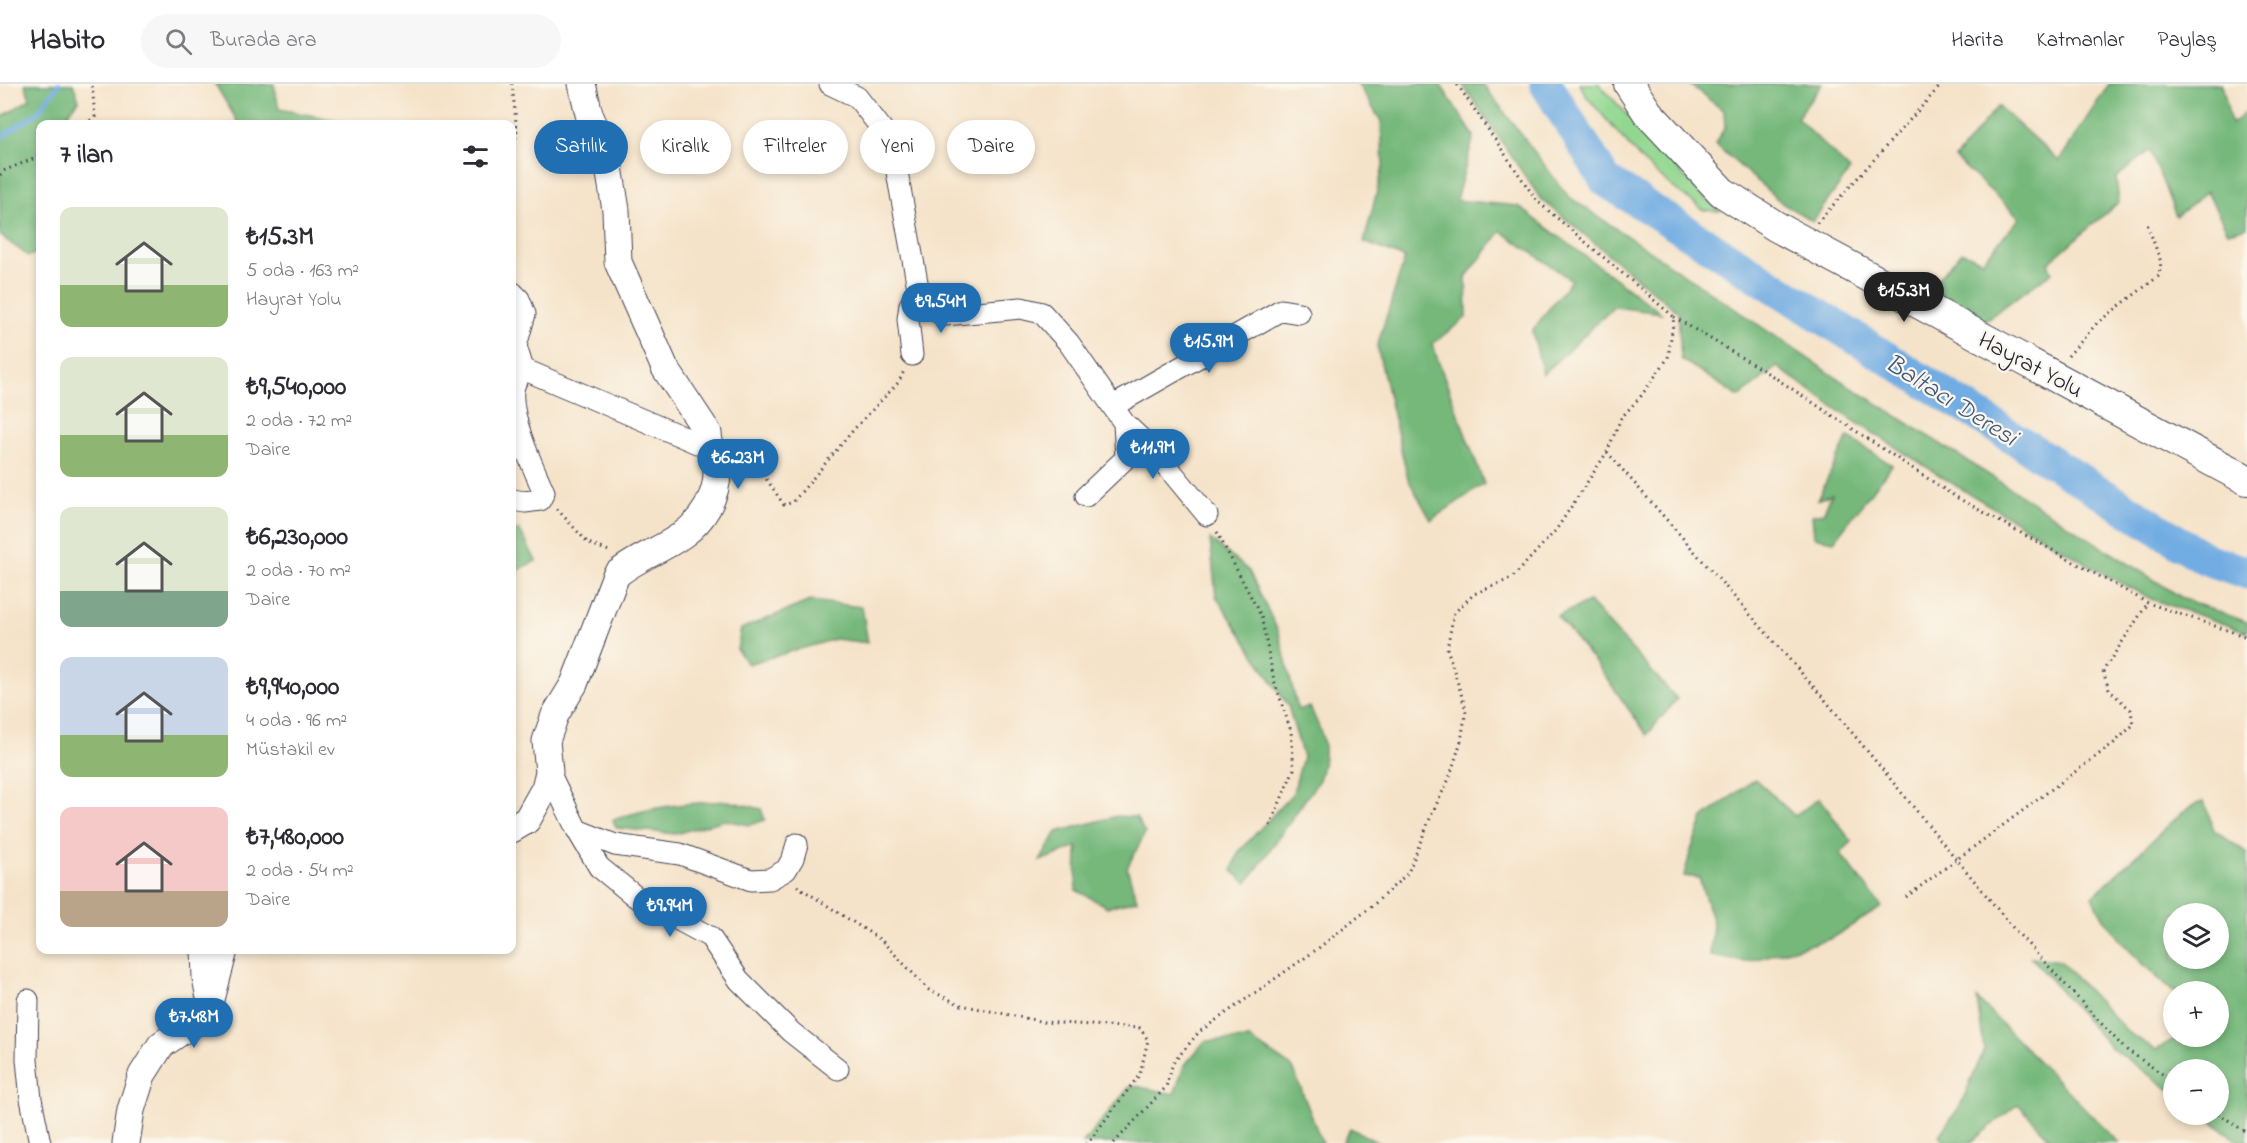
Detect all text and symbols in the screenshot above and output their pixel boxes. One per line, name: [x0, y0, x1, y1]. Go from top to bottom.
search box: [141, 14, 561, 68]
text: Habito: [30, 21, 105, 62]
icon: search: [162, 25, 195, 58]
text: Burada ara: [210, 25, 317, 57]
text: Harita: [1951, 26, 2004, 56]
text: Katmanlar: [2037, 26, 2125, 56]
text: Paylaş: [2158, 26, 2217, 56]
chip: Satılık: [534, 120, 628, 174]
chip: Kiralık: [640, 120, 731, 174]
chip: Filtreler: [743, 120, 848, 174]
chip: Yeni: [860, 120, 935, 174]
chip: Daire: [947, 120, 1035, 174]
text: 7 ilan: [60, 137, 113, 175]
icon: filters: [459, 140, 492, 173]
text: ₺15.3M: [246, 219, 314, 257]
icon: home: [108, 231, 180, 303]
text: 5 oda · 163 m²: [246, 257, 359, 286]
pin: ₺15.3M: [1855, 272, 1953, 323]
text: ₺15.3M: [1878, 277, 1930, 306]
pin: ₺9.54M: [892, 283, 990, 334]
text: Hayrat Yolu: [246, 286, 341, 315]
text: ₺9.54M: [915, 288, 967, 317]
pin: ₺15.9M: [1160, 323, 1258, 374]
street label: Hayrat Yolu: [1971, 324, 2089, 409]
text: ₺15.9M: [1184, 328, 1234, 357]
water label: Baltacı Deresi: [1877, 346, 2026, 459]
text: ₺9,540,000: [246, 369, 346, 407]
icon: home: [108, 381, 180, 453]
text: 2 oda · 72 m²: [246, 407, 352, 436]
pin: ₺11.9M: [1104, 429, 1202, 480]
text: ₺11.9M: [1131, 434, 1175, 463]
text: Daire: [246, 436, 290, 465]
pin: ₺6.23M: [689, 439, 787, 490]
text: ₺6.23M: [711, 444, 765, 473]
text: ₺6,230,000: [246, 519, 348, 557]
icon: home: [108, 531, 180, 603]
text: 2 oda · 70 m²: [246, 557, 351, 586]
text: Daire: [246, 586, 290, 615]
text: ₺9,940,000: [246, 669, 339, 707]
icon: home: [108, 681, 180, 753]
text: 4 oda · 96 m²: [246, 707, 347, 736]
text: Müstakil ev: [246, 736, 335, 765]
text: ₺7,480,000: [246, 819, 344, 857]
icon: home: [108, 831, 180, 903]
text: 2 oda · 54 m²: [246, 857, 354, 886]
text: Daire: [246, 886, 290, 915]
pin: ₺9.94M: [621, 887, 719, 938]
text: ₺9.94M: [647, 892, 693, 921]
map controls: [2163, 903, 2229, 1125]
button: layers: [2163, 903, 2229, 969]
button: +: [2163, 981, 2229, 1047]
pin: ₺7.48M: [145, 998, 243, 1049]
text: ₺7.48M: [169, 1003, 219, 1032]
button: −: [2163, 1059, 2229, 1125]

